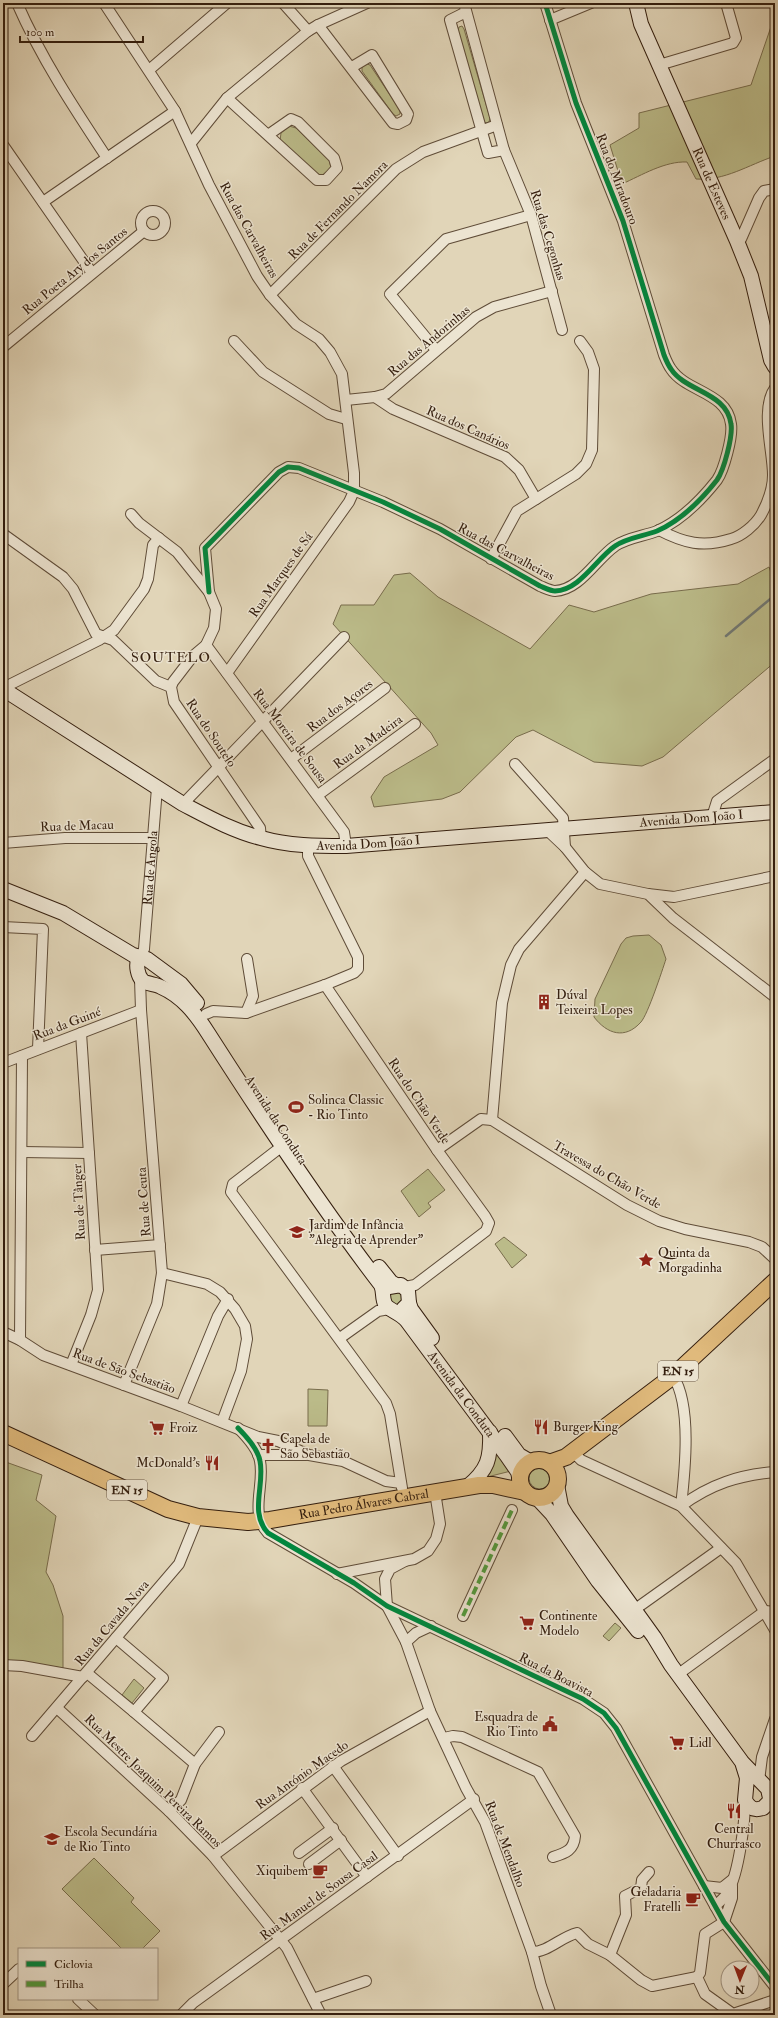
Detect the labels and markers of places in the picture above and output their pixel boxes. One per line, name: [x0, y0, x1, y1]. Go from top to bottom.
place label: Dúval Teixeira Lopes: [556, 987, 633, 1019]
building icon: Dúval Teixeira Lopes: [535, 993, 553, 1011]
place label: Solinca Classic - Rio Tinto: [308, 1092, 384, 1123]
sports icon: Solinca Classic - Rio Tinto: [287, 1098, 305, 1116]
place label: Jardim de Infância "Alegria de Aprender": [308, 1217, 423, 1249]
school or university icon: Jardim de Infância "Alegria de Aprender": [288, 1223, 306, 1241]
place label: Quinta da Morgadinha: [658, 1245, 723, 1276]
place icon: Quinta da Morgadinha: [637, 1251, 655, 1269]
restaurant icon: Burger King: [532, 1418, 550, 1436]
supermarket icon: Froiz: [148, 1419, 166, 1437]
place label: Burger King: [553, 1419, 619, 1435]
place label: Froiz: [169, 1420, 198, 1436]
place label: Capela de São Sebastião: [280, 1431, 350, 1462]
church icon: Capela de São Sebastião: [259, 1437, 277, 1455]
restaurant icon: McDonald's: [203, 1454, 221, 1472]
place label: McDonald's: [136, 1455, 201, 1471]
place label: Continente Modelo: [539, 1608, 598, 1639]
supermarket icon: Continente Modelo: [518, 1614, 536, 1632]
place label: Esquadra de Rio Tinto: [474, 1709, 539, 1740]
public building icon: Esquadra de Rio Tinto: [541, 1715, 559, 1733]
supermarket icon: Lidl: [668, 1734, 686, 1752]
place label: Lidl: [689, 1735, 712, 1751]
restaurant icon: Central Churrasco: [725, 1802, 743, 1820]
place label: Central Churrasco: [707, 1821, 761, 1852]
place label: Escola Secundária de Rio Tinto: [64, 1824, 158, 1855]
school or university icon: Escola Secundária de Rio Tinto: [43, 1830, 61, 1848]
cafe icon: Xiquibem: [311, 1862, 329, 1880]
place label: Xiquibem: [256, 1863, 308, 1879]
place label: Geladaria Fratelli: [631, 1884, 682, 1915]
cafe icon: Geladaria Fratelli: [684, 1890, 702, 1908]

